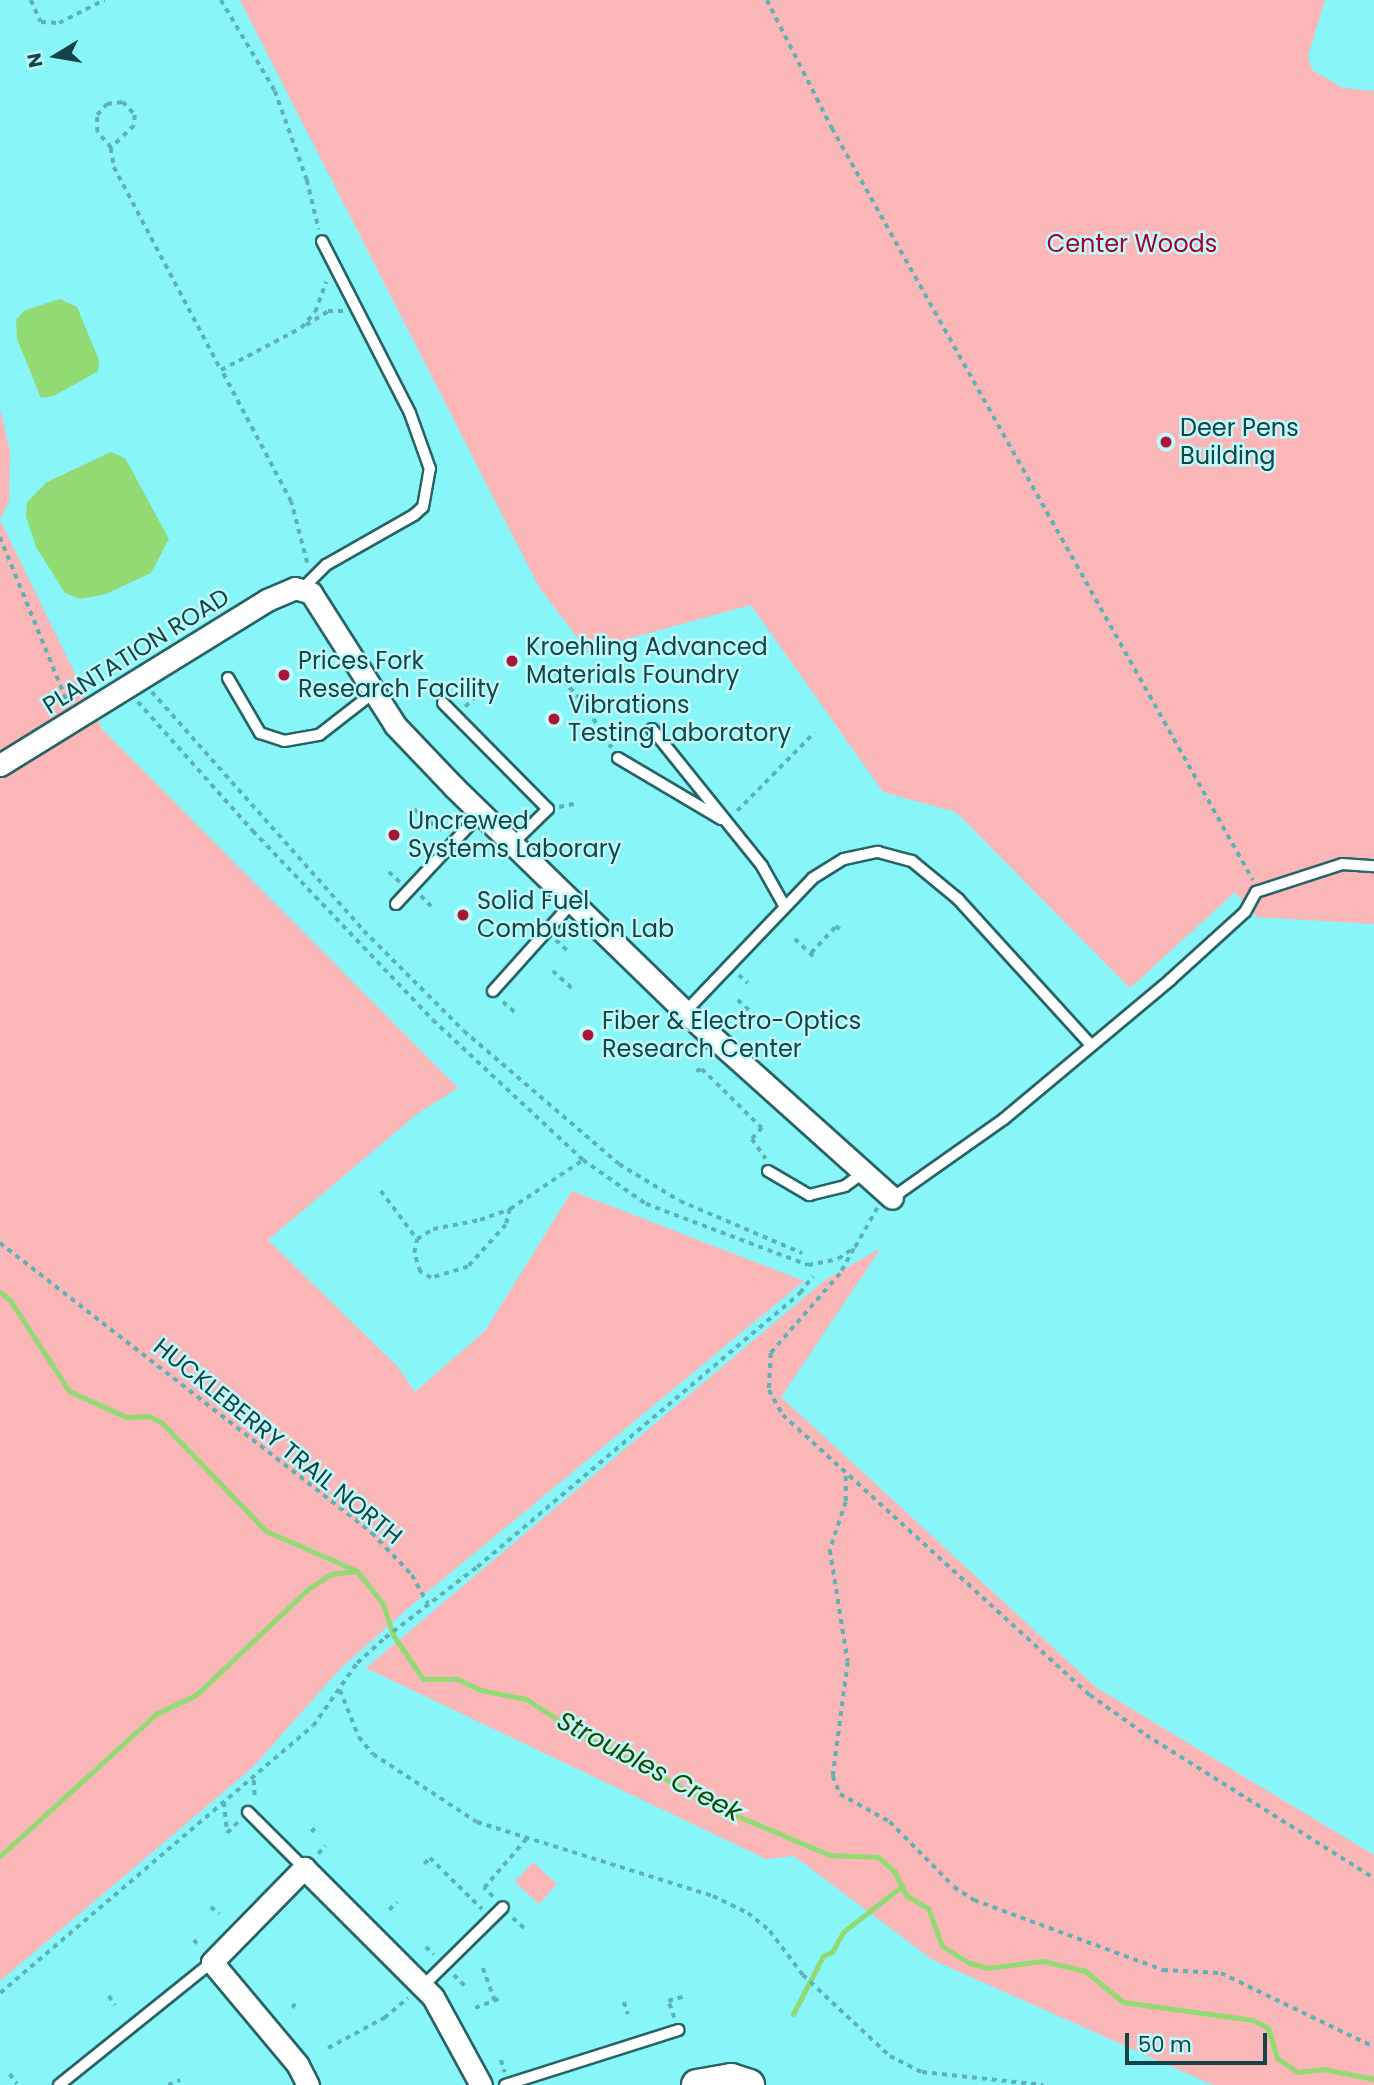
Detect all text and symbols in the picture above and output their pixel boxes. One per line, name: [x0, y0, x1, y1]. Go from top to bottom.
north arrow: [21, 21, 91, 91]
text: N: [20, 51, 50, 70]
park label: Center Woods: [1047, 230, 1217, 258]
place label: Deer Pens Building: [1180, 414, 1299, 470]
marker: Deer Pens Building: [1158, 434, 1174, 450]
street label: PLANTATION ROAD: [38, 582, 234, 720]
place label: Kroehling Advanced Materials Foundry: [526, 633, 768, 689]
place label: Prices Fork Research Facility: [298, 647, 499, 703]
marker: Kroehling Advanced Materials Foundry: [504, 653, 520, 669]
marker: Prices Fork Research Facility: [276, 667, 292, 683]
place label: Vibrations Testing Laboratory: [568, 691, 791, 747]
marker: Vibrations Testing Laboratory: [546, 711, 562, 727]
place label: Uncrewed Systems Laborary: [408, 807, 621, 863]
marker: Uncrewed Systems Laborary: [386, 827, 402, 843]
place label: Solid Fuel Combustion Lab: [477, 887, 674, 943]
marker: Solid Fuel Combustion Lab: [455, 907, 471, 923]
place label: Fiber & Electro-Optics Research Center: [602, 1007, 861, 1063]
marker: Fiber & Electro-Optics Research Center: [580, 1027, 596, 1043]
street label: HUCKLEBERRY TRAIL NORTH: [148, 1332, 408, 1550]
water label: Stroubles Creek: [551, 1705, 747, 1829]
scale bar: [1129, 2018, 1271, 2062]
text: 50 m: [1138, 2030, 1192, 2059]

